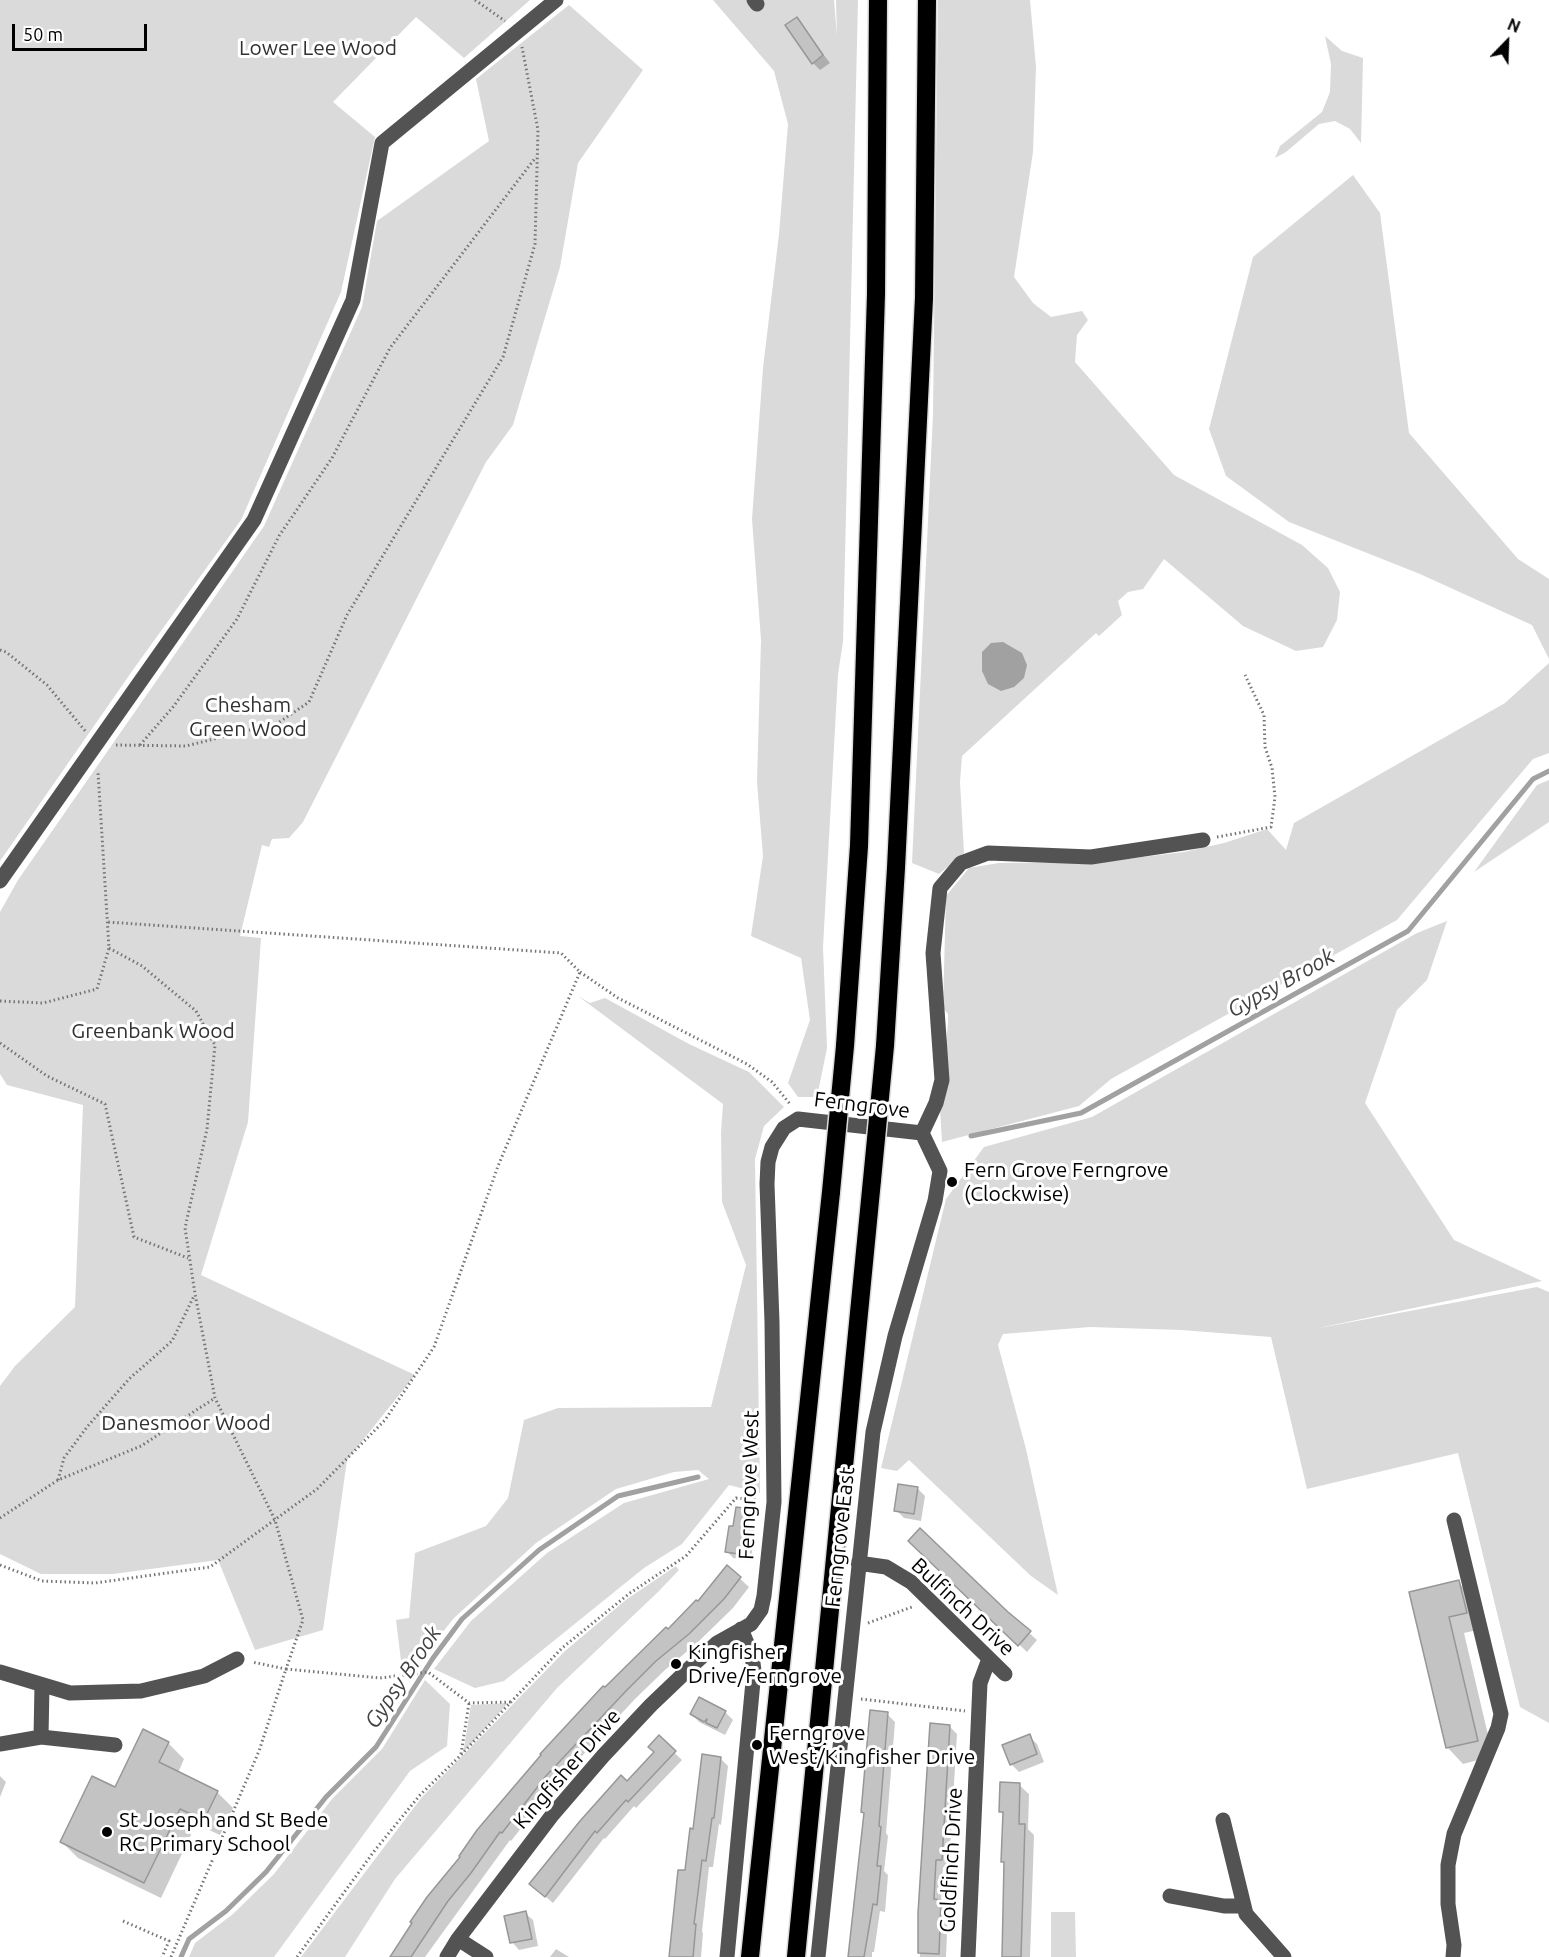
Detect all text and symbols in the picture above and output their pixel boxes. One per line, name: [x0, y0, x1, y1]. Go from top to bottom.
scale bar: [15, 12, 150, 50]
north arrow: [1477, 12, 1537, 72]
text: N: [1505, 15, 1523, 36]
text: 50 m: [23, 24, 63, 44]
park label: Lower Lee Wood: [239, 35, 397, 61]
park label: Chesham Green Wood: [189, 692, 307, 742]
water label: Gypsy Brook: [1223, 943, 1339, 1023]
park label: Greenbank Wood: [71, 1018, 235, 1044]
street label: Ferngrove: [813, 1087, 911, 1123]
place label: Fern Grove Ferngrove (Clockwise): [964, 1157, 1169, 1207]
marker: Fern Grove Ferngrove (Clockwise): [945, 1175, 959, 1189]
park label: Danesmoor Wood: [101, 1410, 271, 1436]
street label: Ferngrove West: [734, 1410, 764, 1560]
street label: Ferngrove East: [820, 1465, 860, 1609]
street label: Bulfinch Drive: [906, 1553, 1020, 1661]
water label: Gypsy Brook: [359, 1621, 447, 1733]
place label: Kingfisher Drive/Ferngrove: [688, 1639, 842, 1689]
marker: Kingfisher Drive/Ferngrove: [669, 1657, 683, 1671]
street label: Kingfisher Drive: [508, 1704, 626, 1834]
place label: Ferngrove West/Kingfisher Drive: [769, 1720, 975, 1770]
marker: Ferngrove West/Kingfisher Drive: [750, 1738, 764, 1752]
street label: Goldfinch Drive: [935, 1787, 967, 1933]
place label: St Joseph and St Bede RC Primary School: [119, 1807, 328, 1857]
marker: St Joseph and St Bede RC Primary School: [100, 1825, 114, 1839]

